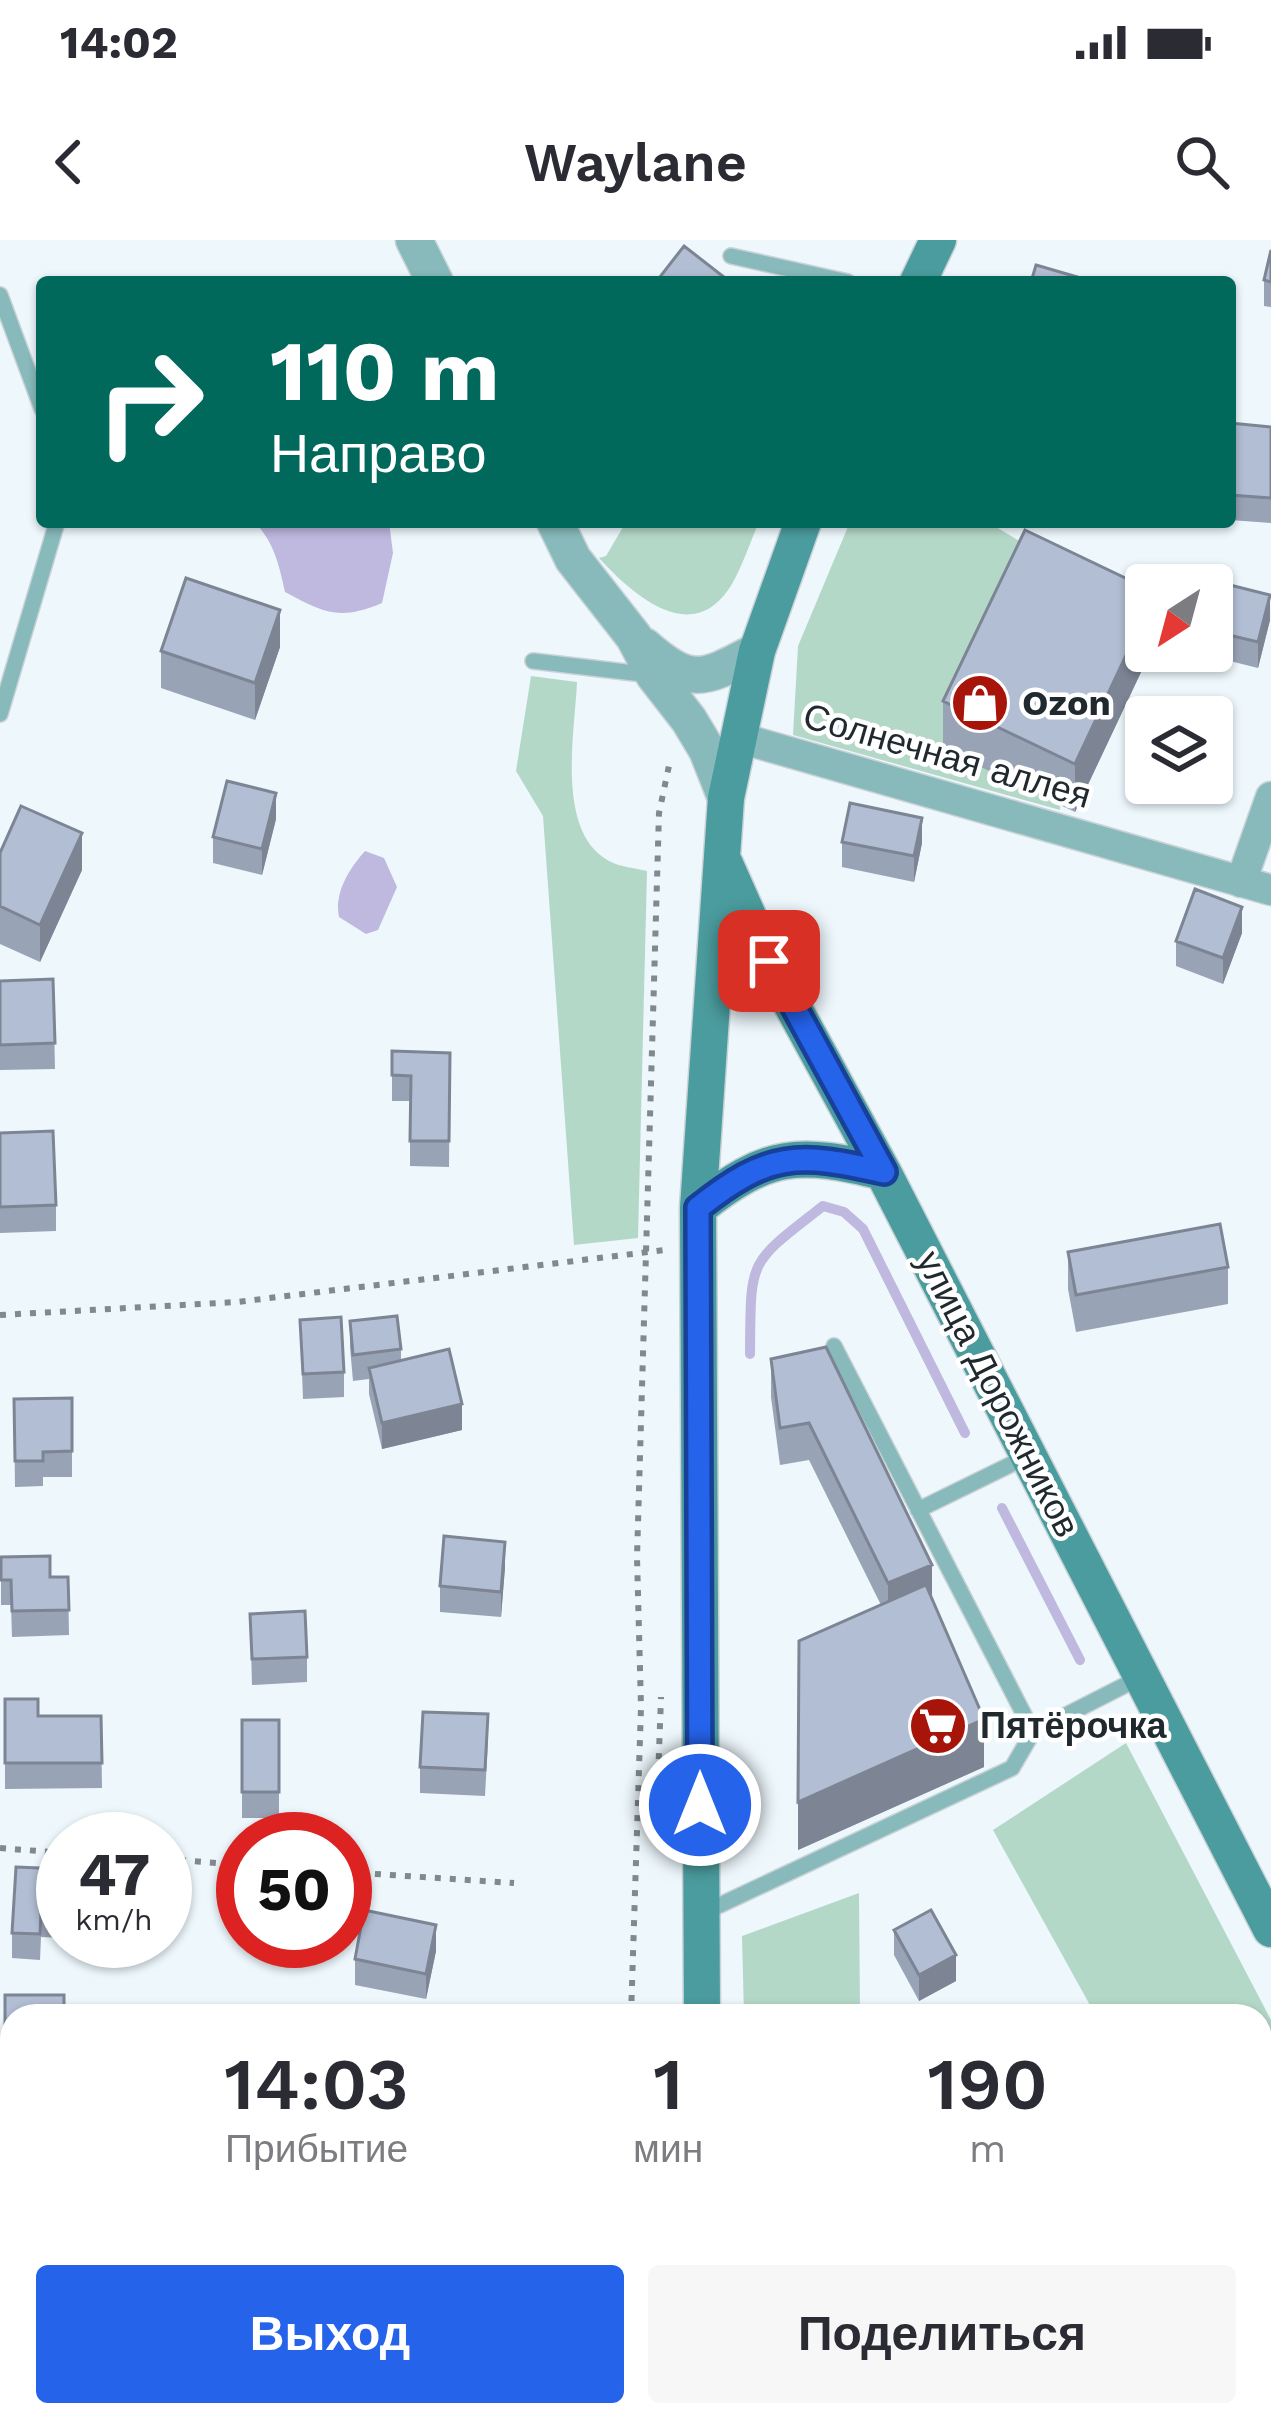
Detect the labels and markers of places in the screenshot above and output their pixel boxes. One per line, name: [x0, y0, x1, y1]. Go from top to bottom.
shop icon: Ozon: [949, 672, 1011, 734]
place label: Ozon: [1022, 682, 1111, 724]
pin: [718, 910, 820, 1012]
supermarket icon: Пятёрочка: [907, 1695, 969, 1757]
place label: Пятёрочка: [980, 1705, 1168, 1747]

